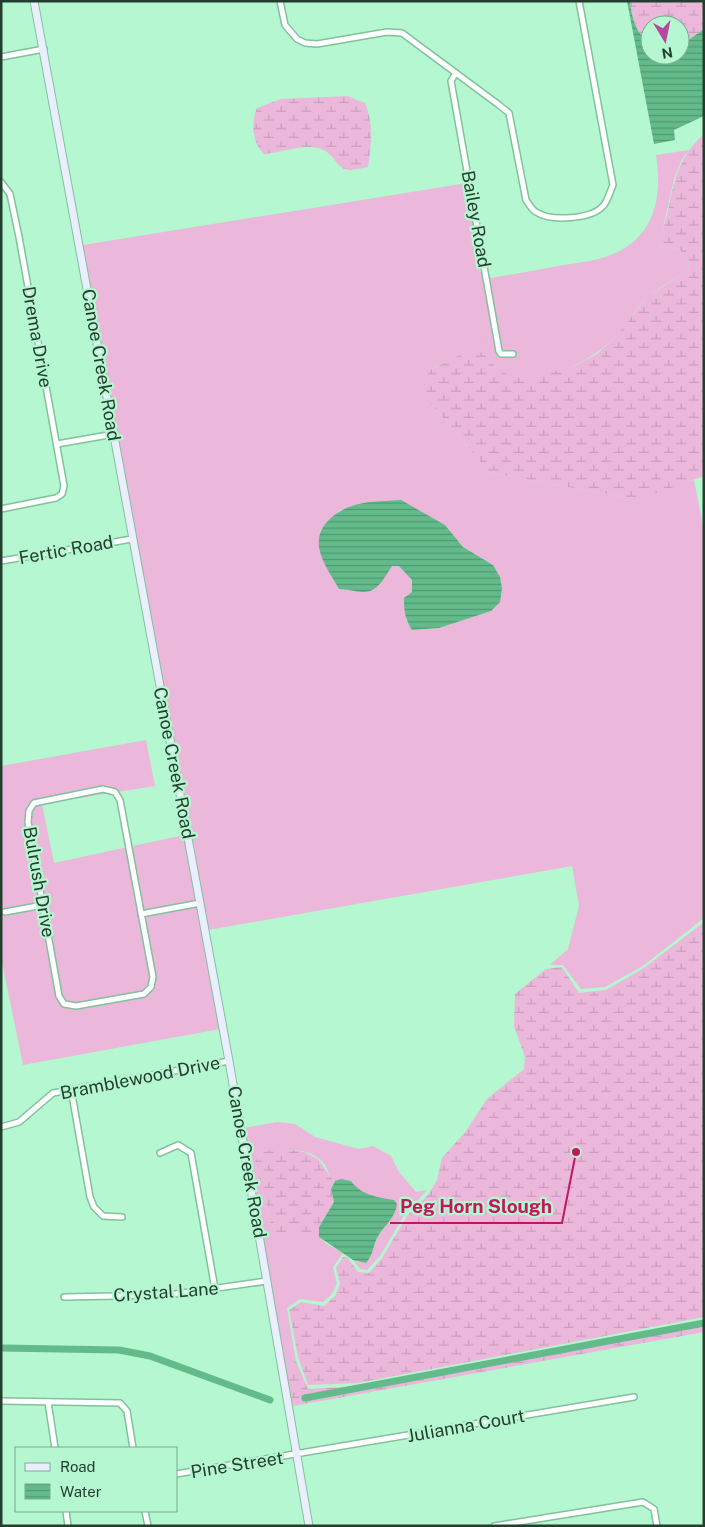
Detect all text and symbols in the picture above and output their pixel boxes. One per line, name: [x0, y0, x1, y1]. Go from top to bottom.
north arrow: [640, 15, 690, 65]
text: N: [660, 44, 674, 62]
street label: Bailey Road: [458, 169, 495, 269]
street label: Drema Drive: [18, 285, 57, 389]
street label: Canoe Creek Road: [78, 287, 125, 443]
street label: Fertic Road: [17, 531, 115, 568]
street label: Canoe Creek Road: [149, 685, 199, 841]
street label: Bulrush Drive: [19, 825, 60, 939]
street label: Bramblewood Drive: [58, 1052, 222, 1103]
street label: Canoe Creek Road: [224, 1084, 271, 1240]
callout: Peg Horn Slough: [390, 1189, 562, 1223]
text: Peg Horn Slough: [400, 1195, 552, 1217]
street label: Crystal Lane: [113, 1277, 219, 1306]
street label: Julianna Court: [405, 1405, 526, 1446]
legend: [15, 1447, 178, 1512]
street label: Pine Street: [189, 1447, 285, 1482]
text: Road: [60, 1458, 96, 1475]
text: Water: [60, 1483, 102, 1500]

